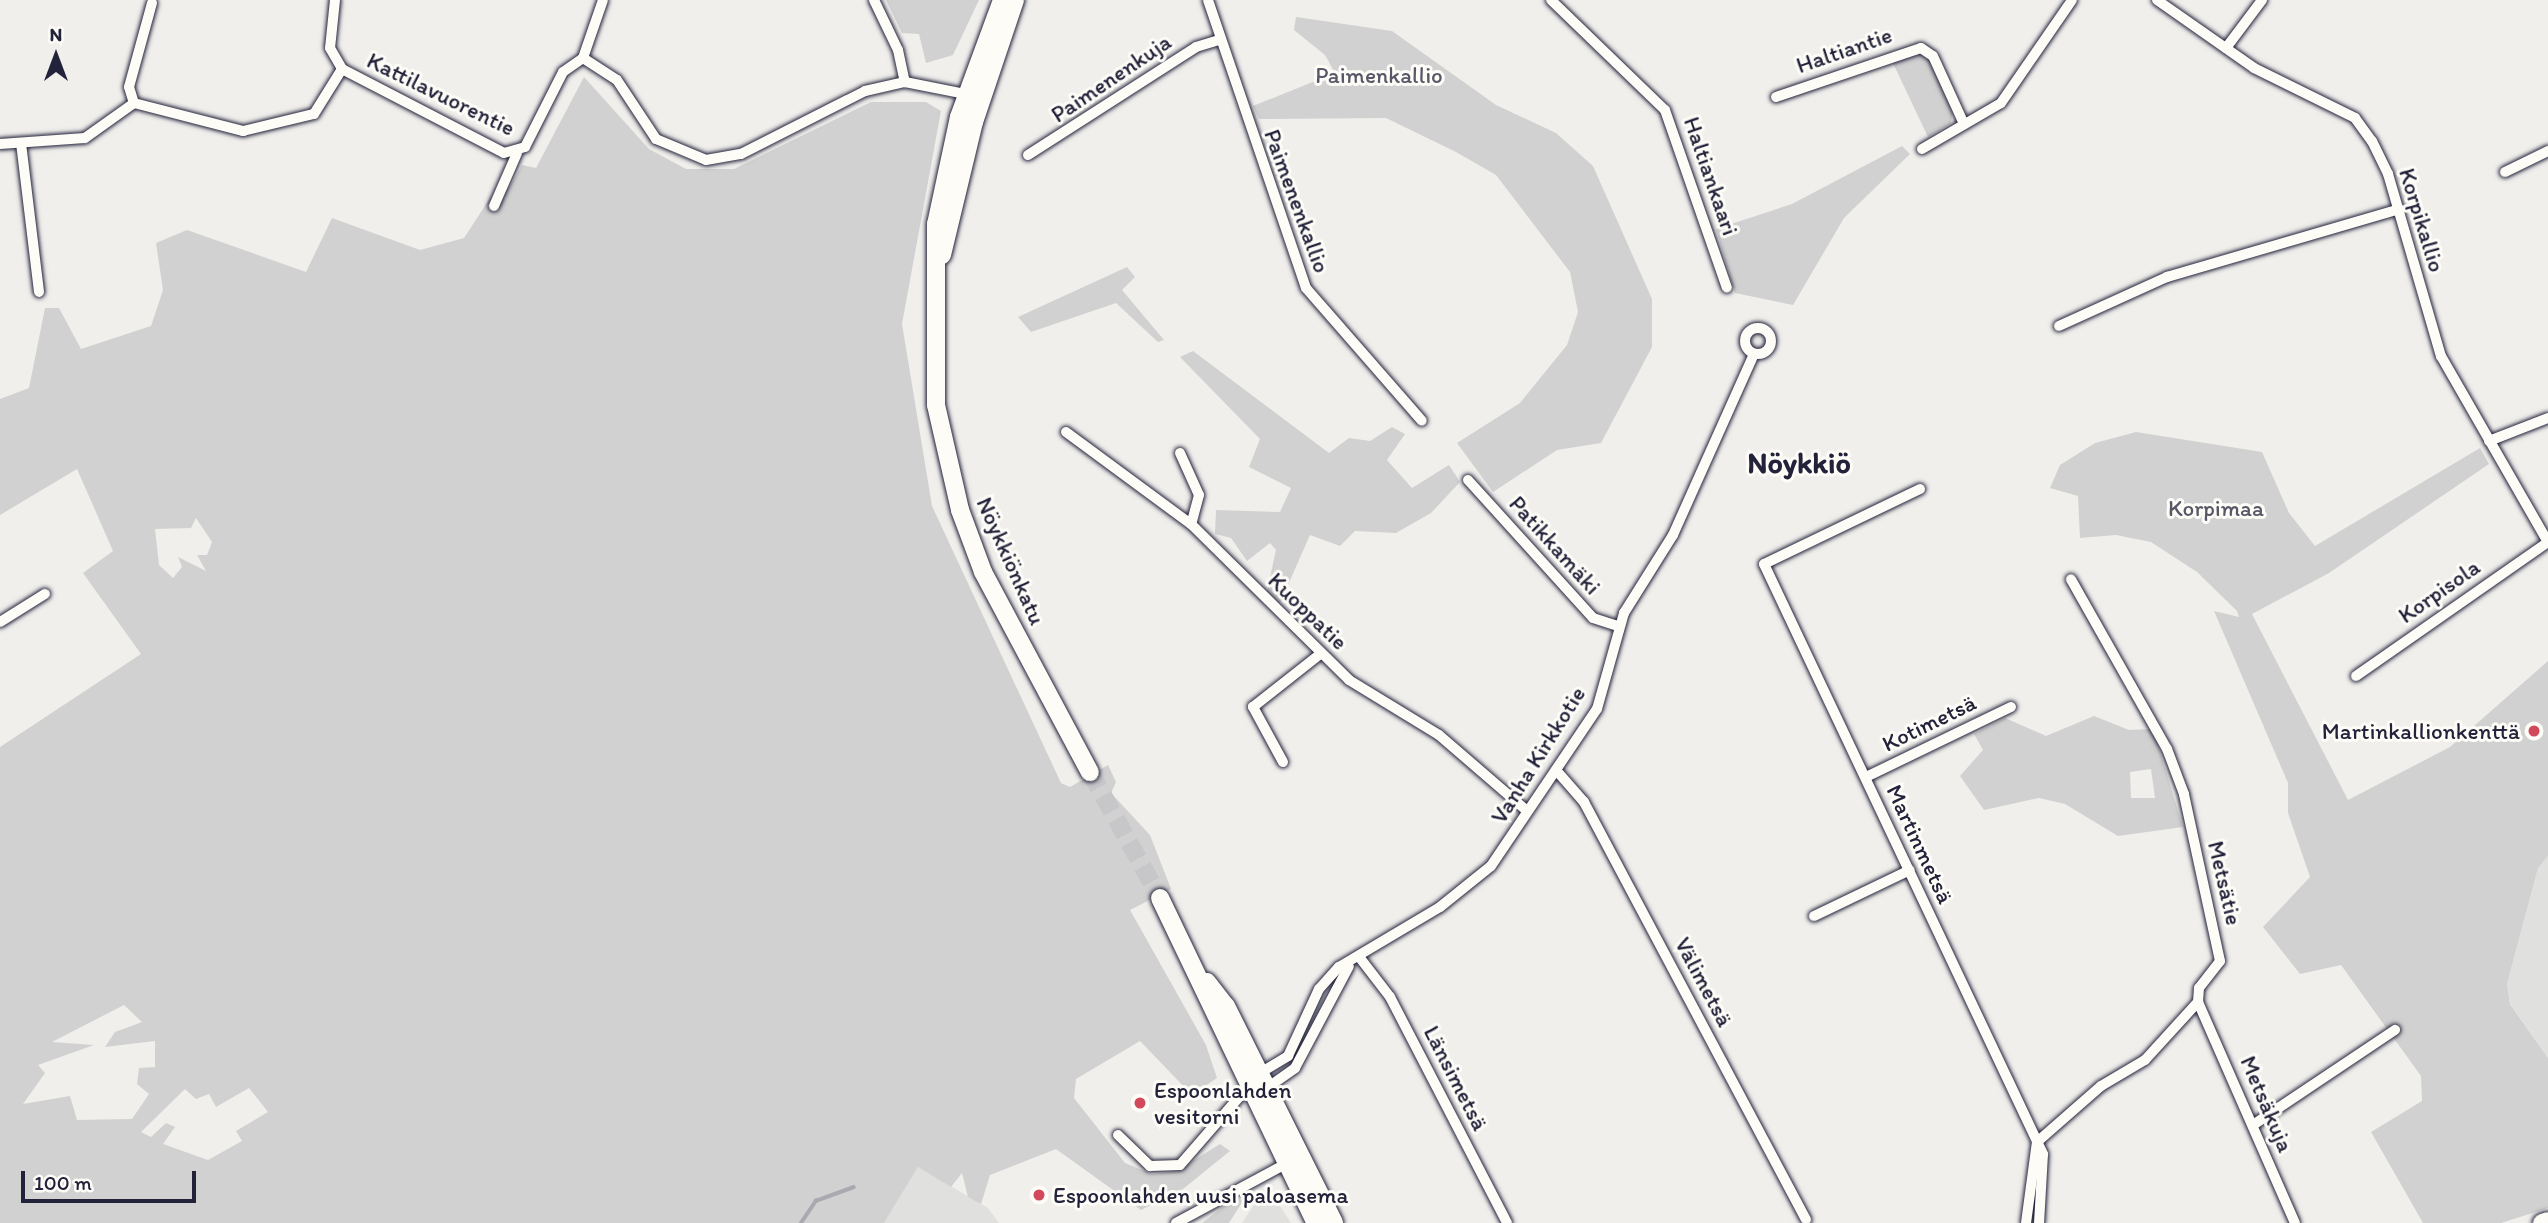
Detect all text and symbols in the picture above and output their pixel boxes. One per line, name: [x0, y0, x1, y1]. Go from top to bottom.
north arrow: [21, 21, 91, 91]
street label: Haltiantie: [1793, 21, 1895, 79]
text: N: [50, 23, 62, 46]
street label: Paimenenkuja: [1046, 28, 1176, 128]
street label: Kattilavuorentie: [363, 46, 519, 142]
park label: Paimenkallio: [1315, 61, 1443, 89]
street label: Haltiankaari: [1678, 113, 1744, 239]
street label: Paimenenkallio: [1258, 125, 1336, 277]
street label: Korpikallio: [2393, 165, 2451, 275]
district label: Nöykkiö: [1747, 445, 1851, 481]
street label: Patikkamäki: [1503, 490, 1607, 600]
street label: Nöykkiönkatu: [971, 493, 1051, 629]
park label: Korpimaa: [2168, 494, 2264, 522]
street label: Korpisola: [2393, 553, 2485, 629]
street label: Kuoppatie: [1263, 566, 1353, 656]
street label: Vanha Kirkkotie: [1485, 681, 1591, 829]
street label: Kotimetsä: [1877, 688, 1981, 758]
place label: Martinkallionkenttä: [2322, 717, 2520, 745]
marker: Martinkallionkenttä: [2526, 723, 2542, 739]
street label: Martinmetsä: [1880, 780, 1960, 908]
street label: Metsätie: [2202, 838, 2248, 928]
street label: Välimetsä: [1669, 933, 1739, 1031]
street label: Länsimetsä: [1418, 1021, 1494, 1135]
street label: Metsäkuja: [2234, 1052, 2300, 1156]
place label: Espoonlahden vesitorni: [1154, 1076, 1291, 1130]
marker: Espoonlahden vesitorni: [1132, 1095, 1148, 1111]
scale bar: [24, 1156, 200, 1200]
text: 100 m: [34, 1170, 92, 1195]
place label: Espoonlahden uusi paloasema: [1053, 1181, 1348, 1209]
marker: Espoonlahden uusi paloasema: [1031, 1187, 1047, 1203]

